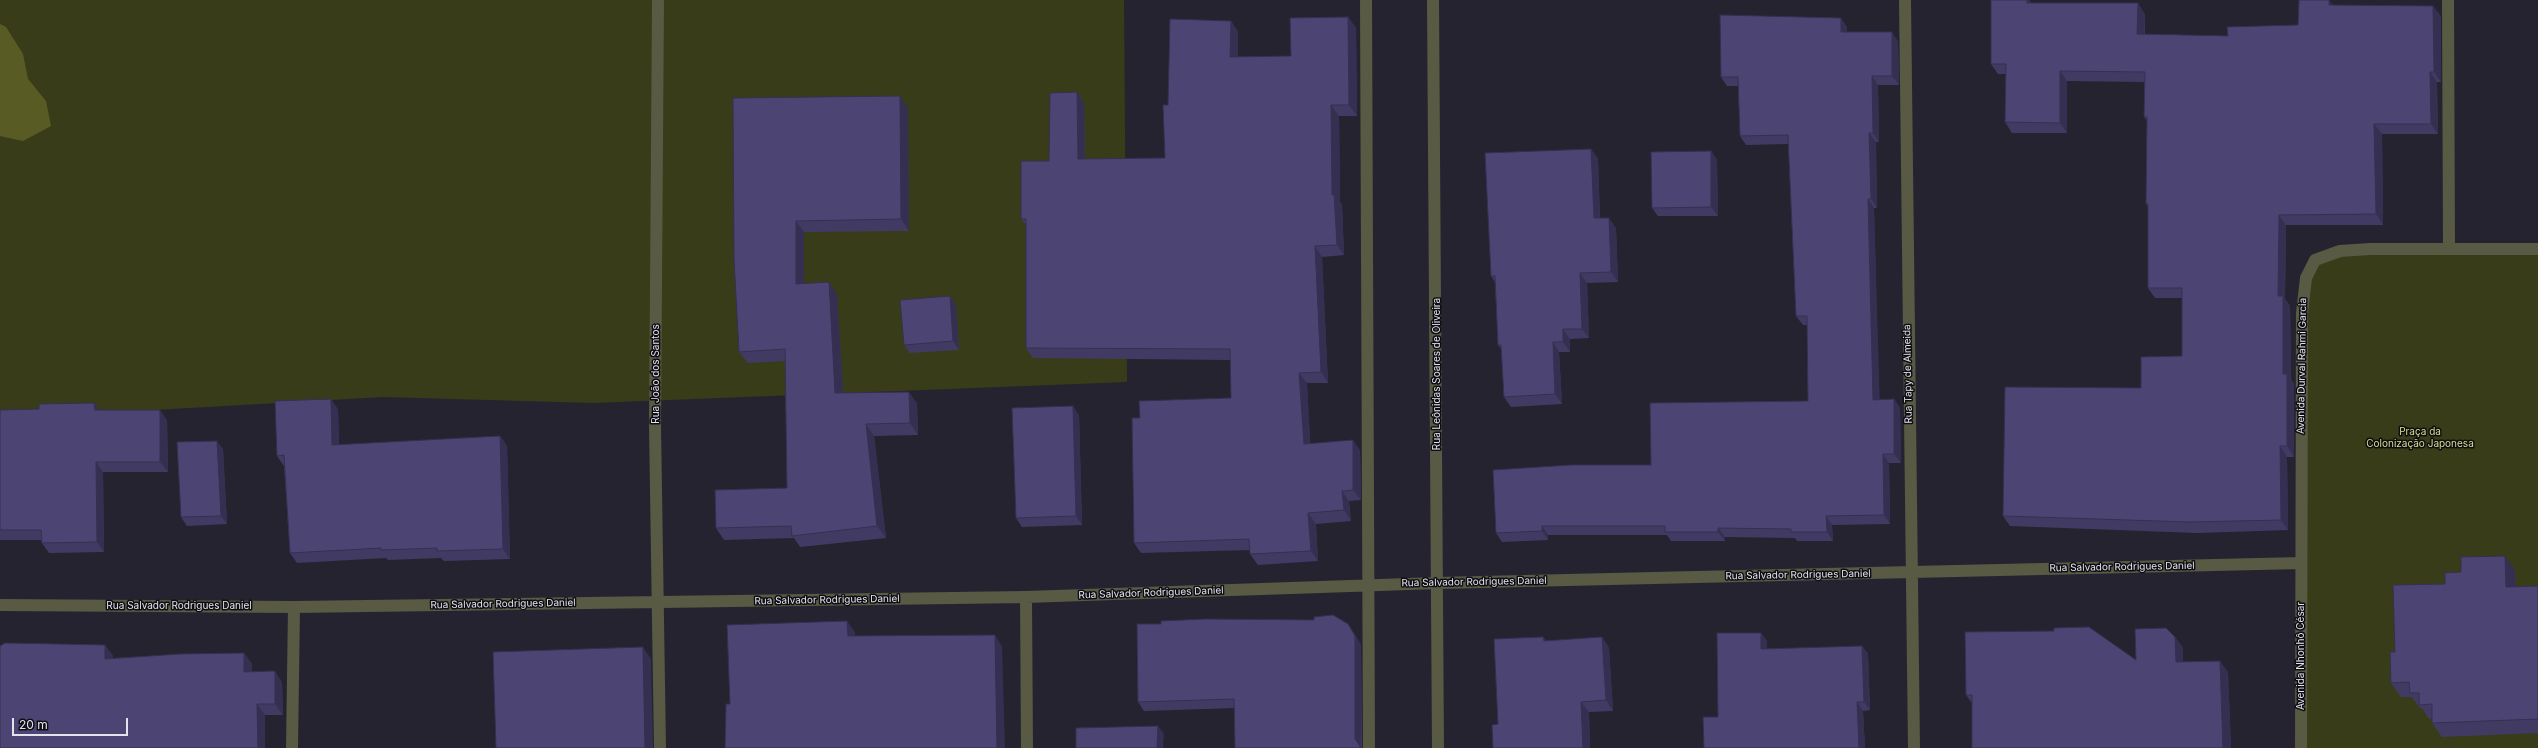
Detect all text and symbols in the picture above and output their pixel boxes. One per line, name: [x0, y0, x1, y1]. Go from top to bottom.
street label: Rua Leônidas Soares de Oliveira: [1431, 298, 1443, 450]
street label: Avenida Durval Rahmi Garcia: [2295, 298, 2309, 434]
street label: Rua João dos Santos: [650, 324, 662, 424]
street label: Rua Tapy de Almeida: [1901, 324, 1915, 424]
park label: Praça da Colonização Japonesa: [2366, 426, 2474, 450]
street label: Rua Salvador Rodrigues Daniel: [2049, 560, 2195, 574]
street label: Rua Salvador Rodrigues Daniel: [1725, 568, 1871, 582]
street label: Rua Salvador Rodrigues Daniel: [1401, 575, 1547, 589]
street label: Rua Salvador Rodrigues Daniel: [1078, 584, 1224, 602]
street label: Rua Salvador Rodrigues Daniel: [754, 593, 900, 607]
street label: Rua Salvador Rodrigues Daniel: [430, 597, 576, 611]
street label: Rua Salvador Rodrigues Daniel: [106, 600, 252, 612]
street label: Avenida Nhonhô César: [2295, 602, 2307, 710]
scale bar: [14, 710, 130, 736]
text: 20 m: [19, 717, 48, 732]

